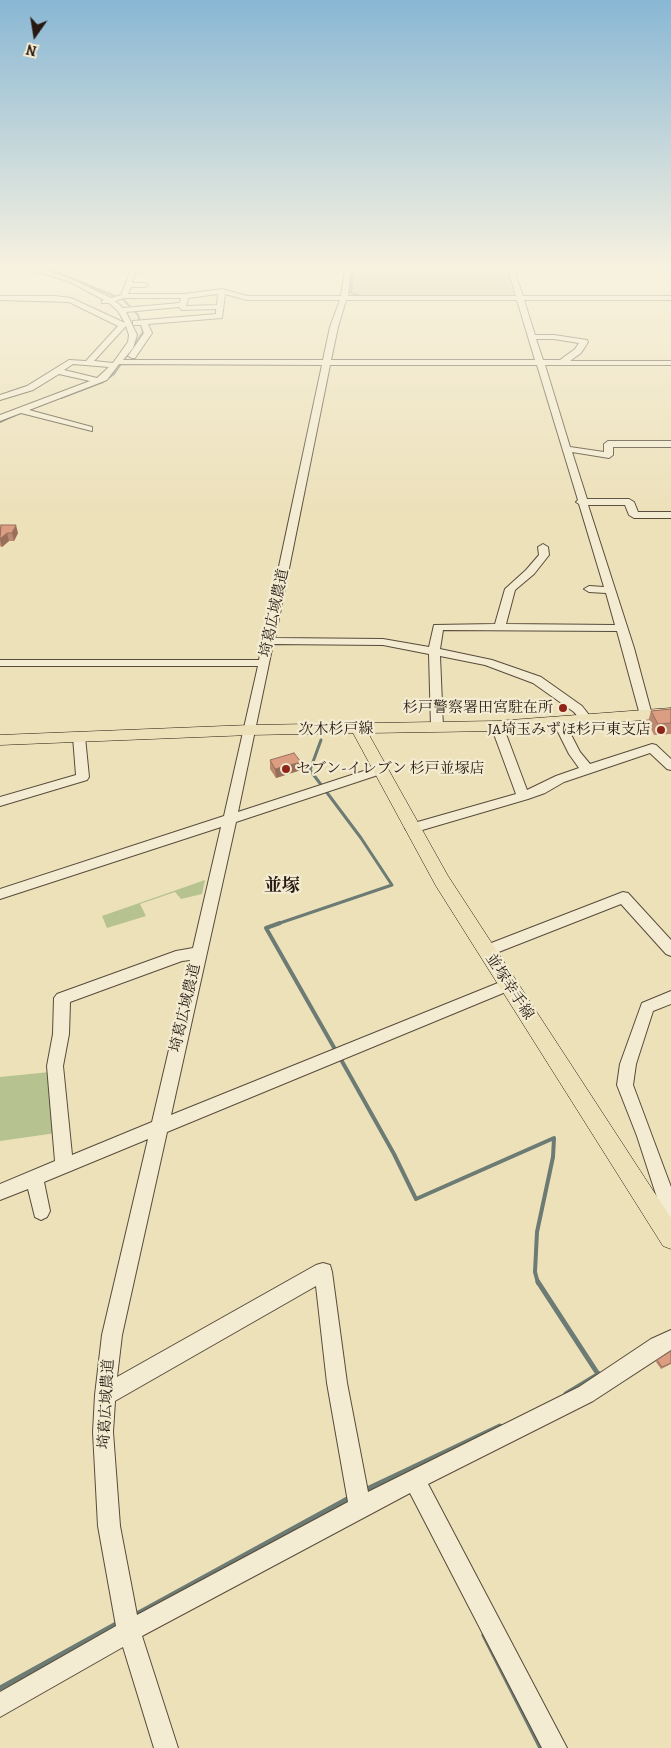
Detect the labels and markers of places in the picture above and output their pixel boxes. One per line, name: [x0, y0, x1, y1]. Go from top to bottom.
place label: 杉戸警察署田宮駐在所: [403, 699, 553, 717]
marker: 杉戸警察署田宮駐在所: [557, 702, 569, 714]
place label: JA埼玉みずほ杉戸東支店: [487, 721, 651, 739]
marker: JA埼玉みずほ杉戸東支店: [655, 724, 667, 736]
place label: セブン-イレブン 杉戸並塚店: [296, 760, 485, 778]
marker: セブン-イレブン 杉戸並塚店: [280, 763, 292, 775]

